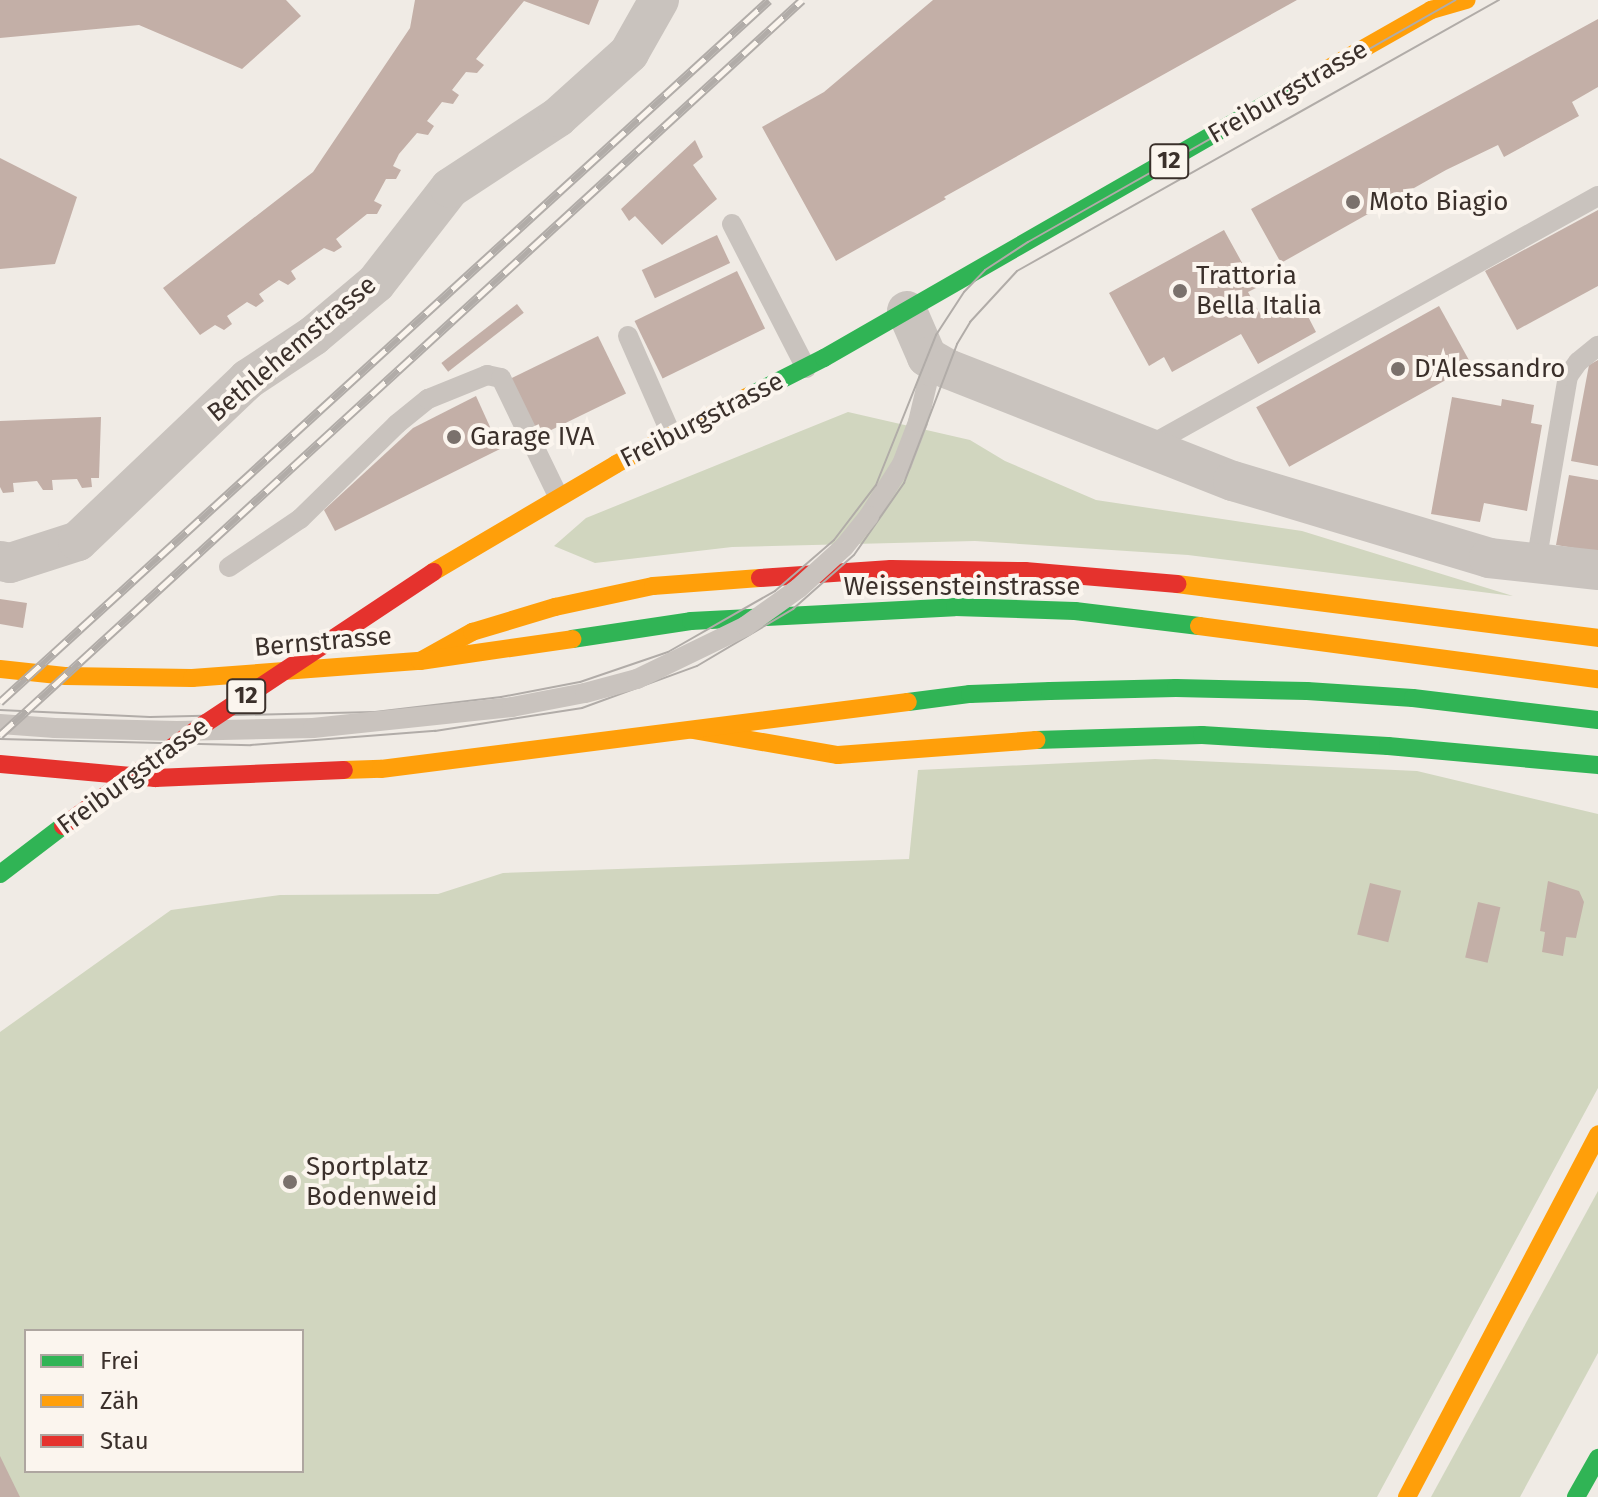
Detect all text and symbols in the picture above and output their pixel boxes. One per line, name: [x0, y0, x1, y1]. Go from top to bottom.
street label: Freiburgstrasse: [1203, 34, 1373, 150]
road number: 12: [1149, 141, 1189, 181]
place label: Moto Biagio: [1369, 186, 1509, 218]
marker: Moto Biagio: [1344, 193, 1362, 211]
place label: Trattoria Bella Italia: [1196, 260, 1322, 322]
street label: Bethlehemstrasse: [201, 269, 383, 429]
marker: Trattoria Bella Italia: [1171, 282, 1189, 300]
place label: D'Alessandro: [1414, 353, 1565, 385]
marker: D'Alessandro: [1389, 360, 1407, 378]
street label: Freiburgstrasse: [615, 365, 789, 475]
place label: Garage IVA: [470, 421, 594, 453]
marker: Garage IVA: [445, 428, 463, 446]
street label: Weissensteinstrasse: [844, 571, 1080, 603]
street label: Bernstrasse: [253, 620, 393, 664]
road number: 12: [226, 676, 266, 716]
street label: Freiburgstrasse: [51, 711, 215, 841]
place label: Sportplatz Bodenweid: [306, 1151, 438, 1212]
marker: Sportplatz Bodenweid: [281, 1173, 299, 1191]
legend: [24, 1329, 304, 1473]
text: Frei: [100, 1347, 139, 1375]
text: Zäh: [100, 1387, 139, 1415]
text: Stau: [100, 1427, 149, 1455]

